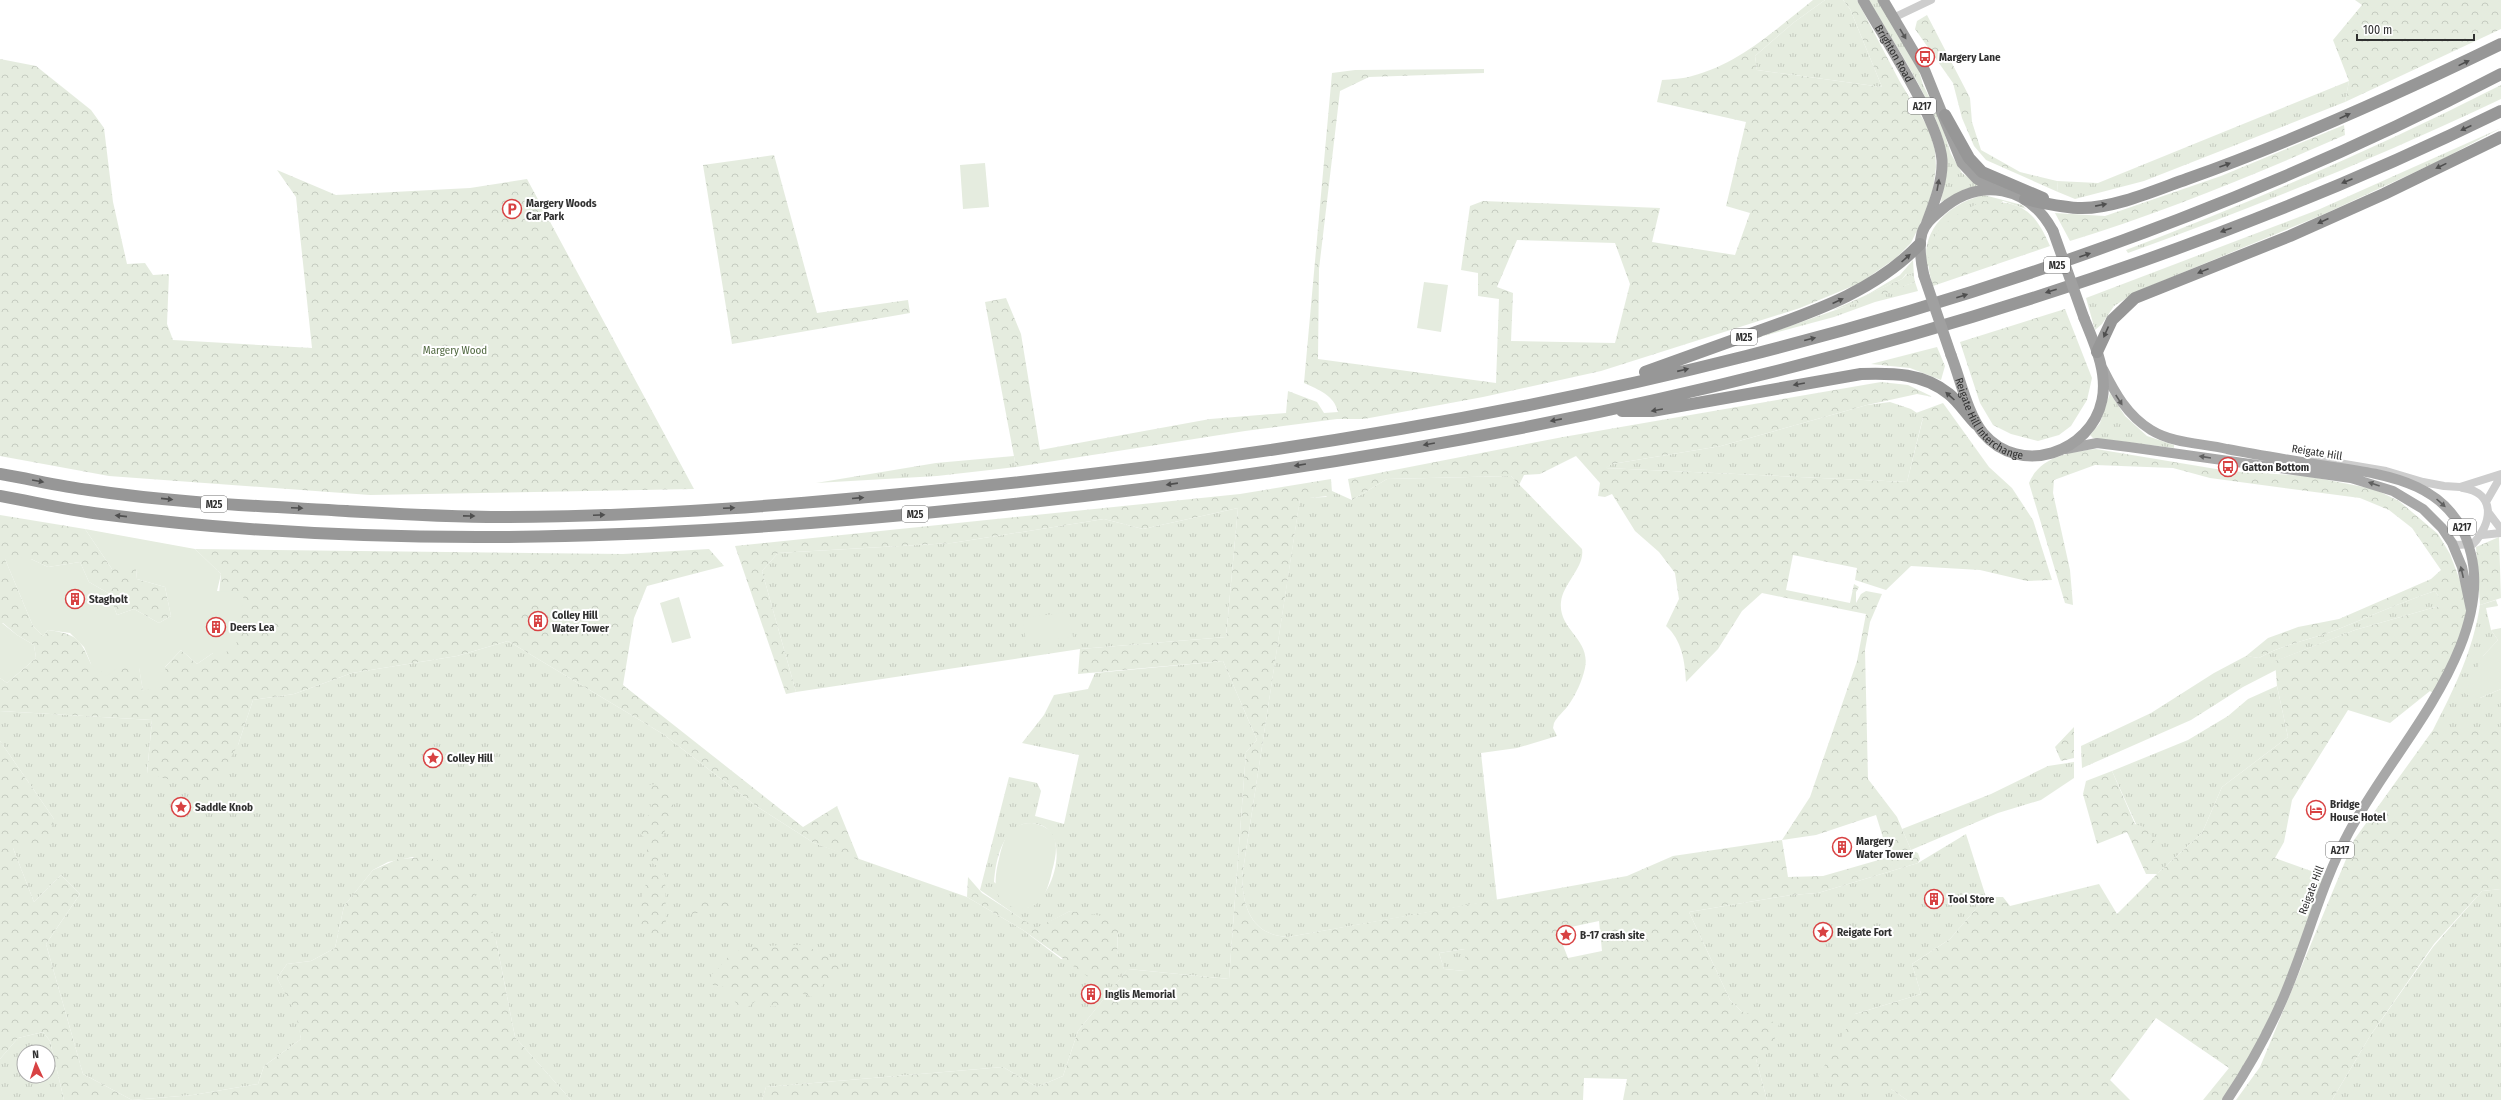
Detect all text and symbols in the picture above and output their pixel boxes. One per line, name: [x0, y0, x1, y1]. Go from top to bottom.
scale bar: [2357, 16, 2474, 42]
street label: Brighton Road: [1872, 22, 1916, 85]
text: 100 m: [2363, 23, 2392, 37]
one-way arrow: [1899, 28, 1906, 40]
bus stop icon: Margery Lane: [1914, 46, 1936, 68]
place label: Margery Lane: [1939, 51, 2001, 64]
one-way arrow: [2458, 59, 2469, 66]
road number: A217: [1908, 98, 1936, 114]
one-way arrow: [2340, 113, 2351, 119]
one-way arrow: [2460, 125, 2472, 131]
one-way arrow: [2219, 162, 2231, 168]
one-way arrow: [2435, 163, 2447, 169]
one-way arrow: [1936, 179, 1942, 191]
one-way arrow: [2341, 179, 2353, 185]
place label: Margery Woods Car Park: [526, 197, 597, 223]
parking icon: Margery Woods Car Park: [501, 198, 523, 220]
one-way arrow: [2095, 201, 2107, 207]
one-way arrow: [2317, 218, 2329, 224]
one-way arrow: [2220, 227, 2232, 233]
one-way arrow: [2079, 252, 2091, 258]
one-way arrow: [1901, 253, 1911, 263]
road number: M25: [2044, 257, 2070, 273]
one-way arrow: [2197, 268, 2208, 274]
one-way arrow: [2045, 289, 2057, 295]
one-way arrow: [1956, 293, 1968, 299]
one-way arrow: [1832, 298, 1843, 304]
one-way arrow: [2103, 327, 2109, 338]
road number: M25: [1731, 329, 1757, 345]
one-way arrow: [1804, 336, 1816, 342]
park label: Margery Wood: [423, 344, 487, 357]
one-way arrow: [1677, 366, 1690, 372]
street label: Reigate Hill Interchange: [1952, 376, 2024, 462]
one-way arrow: [1793, 381, 1805, 387]
one-way arrow: [1945, 391, 1955, 400]
one-way arrow: [2116, 394, 2123, 405]
one-way arrow: [1651, 407, 1663, 413]
one-way arrow: [1550, 417, 1562, 423]
one-way arrow: [1423, 441, 1435, 447]
street label: Reigate Hill: [2291, 442, 2343, 463]
one-way arrow: [2199, 454, 2211, 460]
bus stop icon: Gatton Bottom: [2217, 456, 2239, 478]
place label: Gatton Bottom: [2242, 461, 2309, 474]
one-way arrow: [1294, 463, 1307, 469]
one-way arrow: [32, 478, 44, 484]
one-way arrow: [1166, 481, 1178, 487]
one-way arrow: [2368, 481, 2380, 487]
one-way arrow: [852, 494, 864, 501]
one-way arrow: [161, 495, 173, 502]
road number: M25: [201, 496, 227, 512]
one-way arrow: [2436, 498, 2447, 507]
one-way arrow: [291, 505, 303, 512]
one-way arrow: [723, 505, 736, 511]
road number: M25: [902, 506, 928, 522]
one-way arrow: [593, 512, 606, 518]
one-way arrow: [115, 513, 127, 520]
one-way arrow: [463, 513, 476, 519]
road number: A217: [2448, 519, 2476, 535]
one-way arrow: [2459, 565, 2465, 578]
building icon: Stagholt: [64, 588, 86, 610]
place label: Stagholt: [89, 593, 128, 606]
place label: Colley Hill Water Tower: [552, 609, 610, 635]
building icon: Colley Hill Water Tower: [527, 610, 549, 632]
building icon: Deers Lea: [205, 616, 227, 638]
place label: Deers Lea: [230, 621, 275, 634]
place icon: Colley Hill: [422, 747, 444, 769]
place label: Colley Hill: [447, 752, 494, 765]
place icon: Saddle Knob: [170, 796, 192, 818]
place label: Bridge House Hotel: [2330, 798, 2387, 824]
hotel icon: Bridge House Hotel: [2305, 799, 2327, 821]
place label: Saddle Knob: [195, 801, 253, 814]
place label: Margery Water Tower: [1856, 835, 1914, 861]
building icon: Margery Water Tower: [1831, 836, 1853, 858]
road number: A217: [2326, 842, 2354, 858]
street label: Reigate Hill: [2296, 864, 2327, 916]
building icon: Tool Store: [1923, 888, 1945, 910]
place label: Tool Store: [1948, 893, 1995, 906]
place icon: Reigate Fort: [1812, 921, 1834, 943]
place icon: B-17 crash site: [1555, 924, 1577, 946]
place label: Reigate Fort: [1837, 926, 1892, 939]
place label: B-17 crash site: [1580, 929, 1645, 942]
building icon: Inglis Memorial: [1080, 983, 1102, 1005]
place label: Inglis Memorial: [1105, 988, 1176, 1001]
north arrow: [16, 1044, 56, 1084]
text: N: [32, 1048, 39, 1061]

